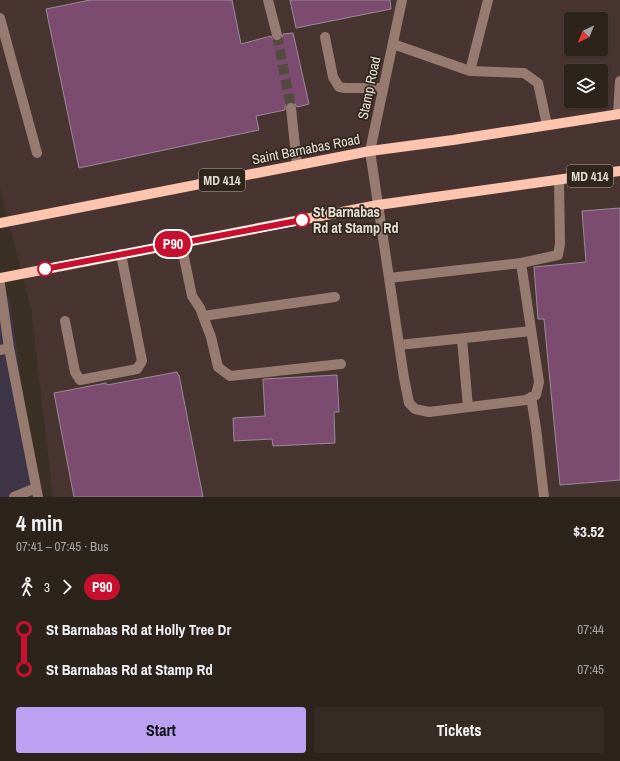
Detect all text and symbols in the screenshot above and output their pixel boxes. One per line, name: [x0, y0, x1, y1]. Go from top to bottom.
north arrow: [564, 12, 608, 56]
map controls: [564, 12, 608, 108]
street label: Stamp Road: [354, 55, 384, 121]
button: layers: [564, 64, 608, 108]
street label: Saint Barnabas Road: [250, 130, 362, 168]
road number: MD 414: [567, 165, 613, 187]
road number: MD 414: [199, 169, 245, 191]
place label: St Barnabas Rd at Stamp Rd: [313, 203, 398, 237]
marker: St Barnabas Rd at Stamp Rd: [294, 212, 310, 228]
line badge: P90: [150, 231, 196, 257]
text: P90: [163, 235, 183, 253]
unlabelled marker: [37, 261, 53, 277]
text: 4 min: [16, 508, 63, 538]
text: $3.52: [573, 521, 604, 542]
text: 07:41 – 07:45 · Bus: [16, 538, 108, 555]
icon: walk: [16, 576, 38, 598]
icon: forward: [56, 576, 78, 598]
text: P90: [92, 578, 112, 596]
text: 3: [44, 579, 50, 596]
text: St Barnabas Rd at Holly Tree Dr: [46, 619, 231, 640]
text: 07:44: [577, 621, 604, 638]
text: St Barnabas Rd at Stamp Rd: [46, 659, 213, 680]
text: 07:45: [577, 661, 604, 678]
button: Start: [16, 707, 306, 753]
button: Tickets: [314, 707, 604, 753]

